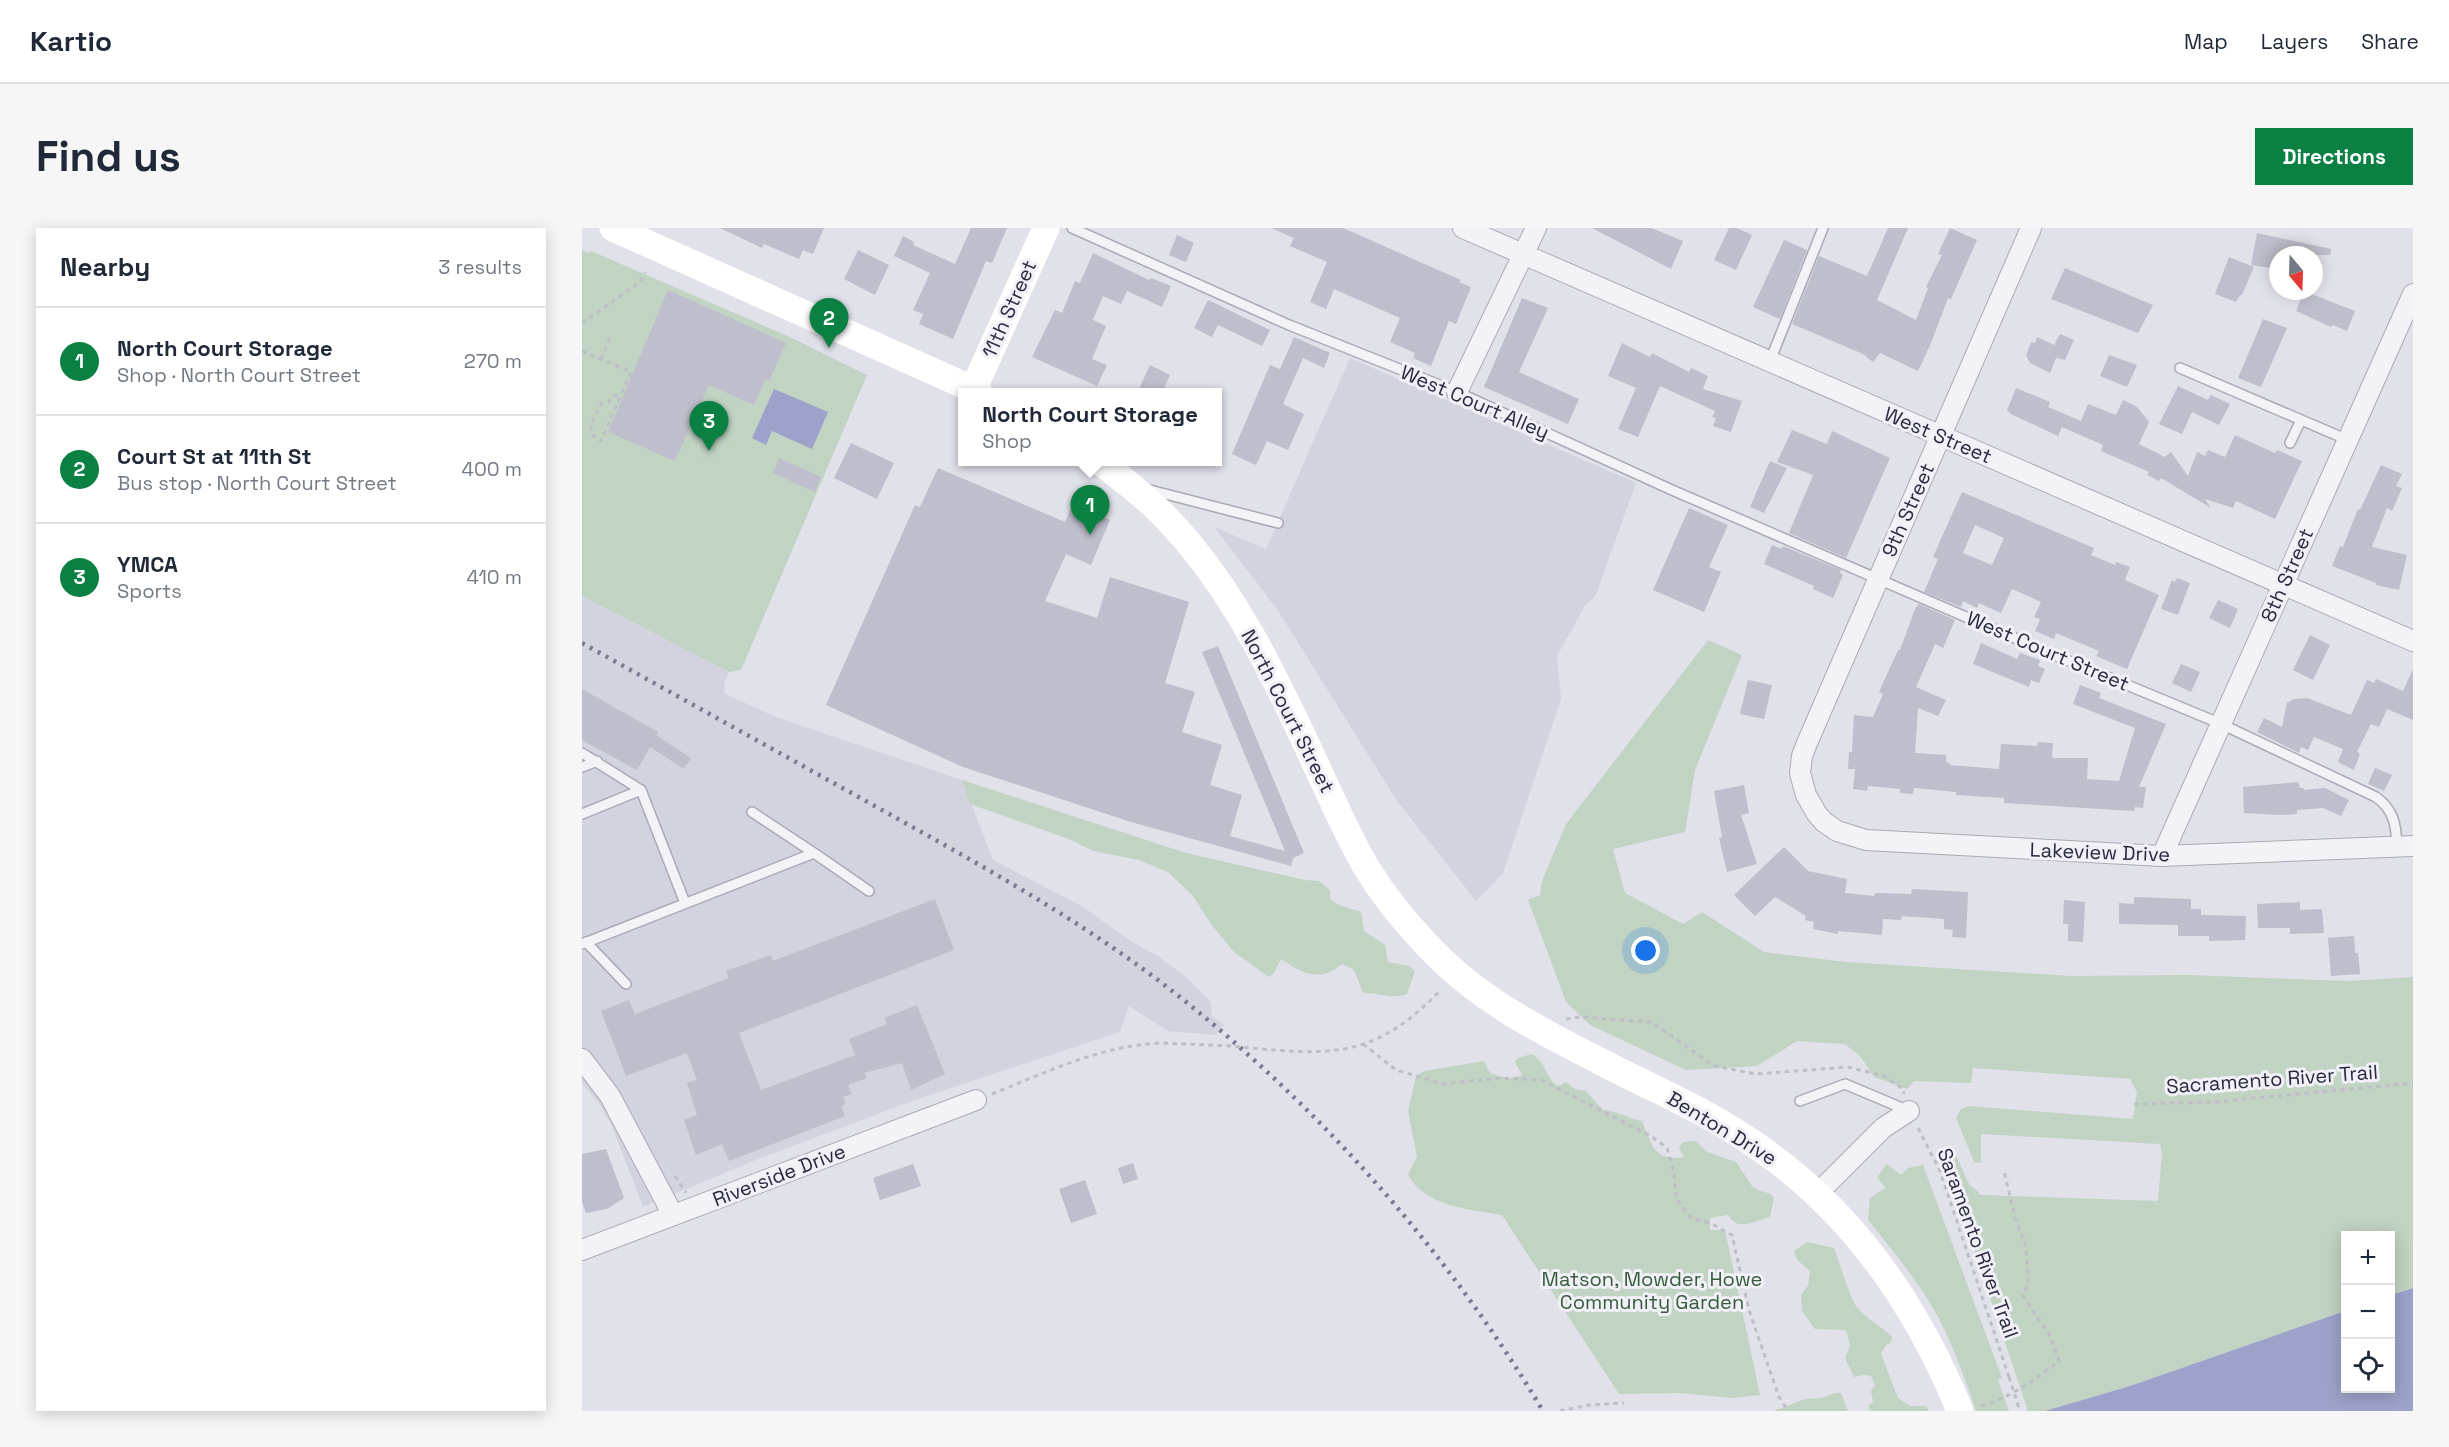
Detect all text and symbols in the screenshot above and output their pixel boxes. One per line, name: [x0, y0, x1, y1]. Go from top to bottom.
text: Kartio: [30, 23, 112, 59]
text: Map: [2184, 28, 2228, 55]
text: Layers: [2261, 28, 2328, 55]
text: Share: [2361, 28, 2419, 55]
button: Directions: [2255, 128, 2413, 185]
text: Find us: [36, 130, 181, 183]
north arrow: [2269, 246, 2323, 300]
text: Nearby: [60, 250, 150, 284]
text: 3 results: [438, 254, 522, 280]
street label: 11th Street: [976, 256, 1042, 362]
pin: 2: [810, 298, 848, 348]
text: North Court Storage: [117, 334, 333, 362]
text: 1: [75, 348, 84, 374]
text: 270 m: [464, 348, 522, 374]
street label: West Court Alley: [1397, 359, 1553, 445]
text: Shop · North Court Street: [117, 362, 361, 388]
popup: [958, 388, 1222, 466]
text: North Court Storage: [982, 400, 1198, 428]
street label: West Street: [1880, 401, 1996, 469]
pin: 3: [690, 402, 728, 451]
text: Shop: [982, 428, 1032, 454]
text: Court St at 11th St: [117, 442, 311, 470]
text: 2: [74, 456, 85, 482]
text: 400 m: [462, 456, 522, 482]
street label: 9th Street: [1876, 459, 1940, 561]
text: Bus stop · North Court Street: [117, 470, 397, 496]
pin: 1: [1070, 486, 1110, 535]
street label: 8th Street: [2255, 524, 2319, 626]
text: YMCA: [117, 550, 178, 578]
text: 3: [73, 564, 86, 590]
text: 410 m: [466, 564, 522, 590]
text: Sports: [117, 578, 182, 604]
street label: West Court Street: [1963, 605, 2133, 697]
street label: North Court Street: [1236, 625, 1340, 797]
street label: Lakeview Drive: [2029, 837, 2171, 867]
your location: [1631, 936, 1660, 965]
street label: Sacramento River Trail: [2165, 1059, 2379, 1099]
street label: Benton Drive: [1662, 1085, 1782, 1171]
street label: Riverside Drive: [709, 1138, 849, 1212]
street label: Saramento River Trail: [1932, 1144, 2024, 1342]
map controls: [2341, 1231, 2395, 1393]
button: +: [2341, 1231, 2395, 1285]
park label: Matson, Mowder, Howe Community Garden: [1542, 1266, 1762, 1315]
button: −: [2341, 1285, 2395, 1339]
button: locate: [2341, 1339, 2395, 1393]

